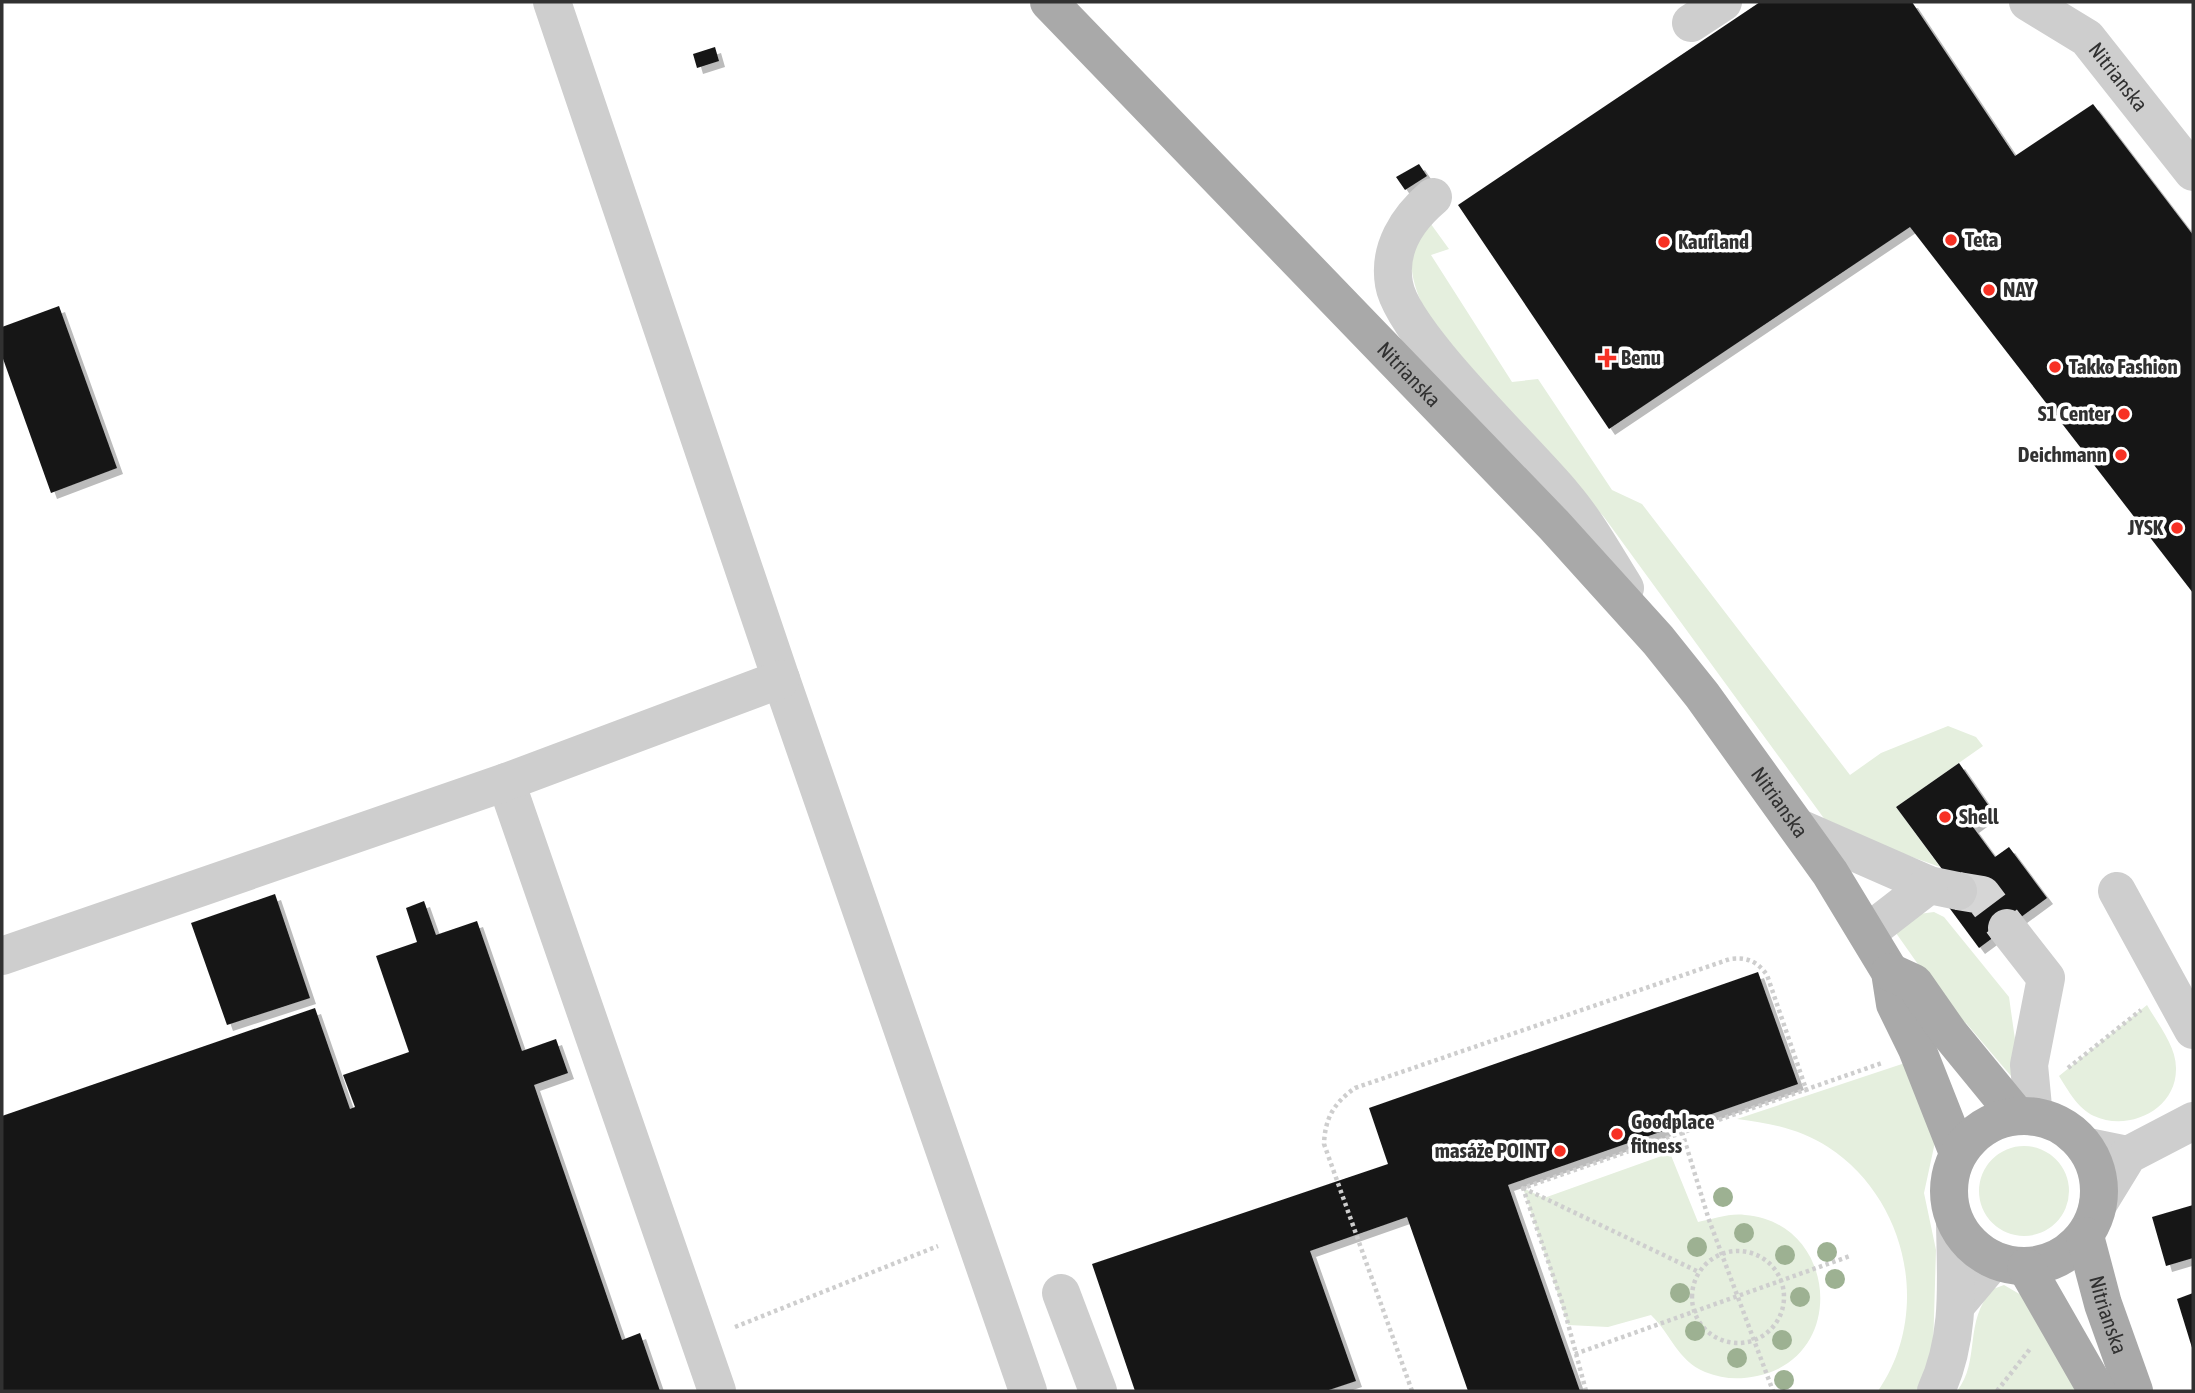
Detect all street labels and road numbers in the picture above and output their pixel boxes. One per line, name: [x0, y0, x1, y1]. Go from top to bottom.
street label: Nitrianska: [2084, 37, 2153, 116]
street label: Nitrianska: [1373, 337, 1446, 411]
street label: Nitrianska: [1747, 762, 1813, 842]
street label: Nitrianska: [2085, 1273, 2133, 1357]

